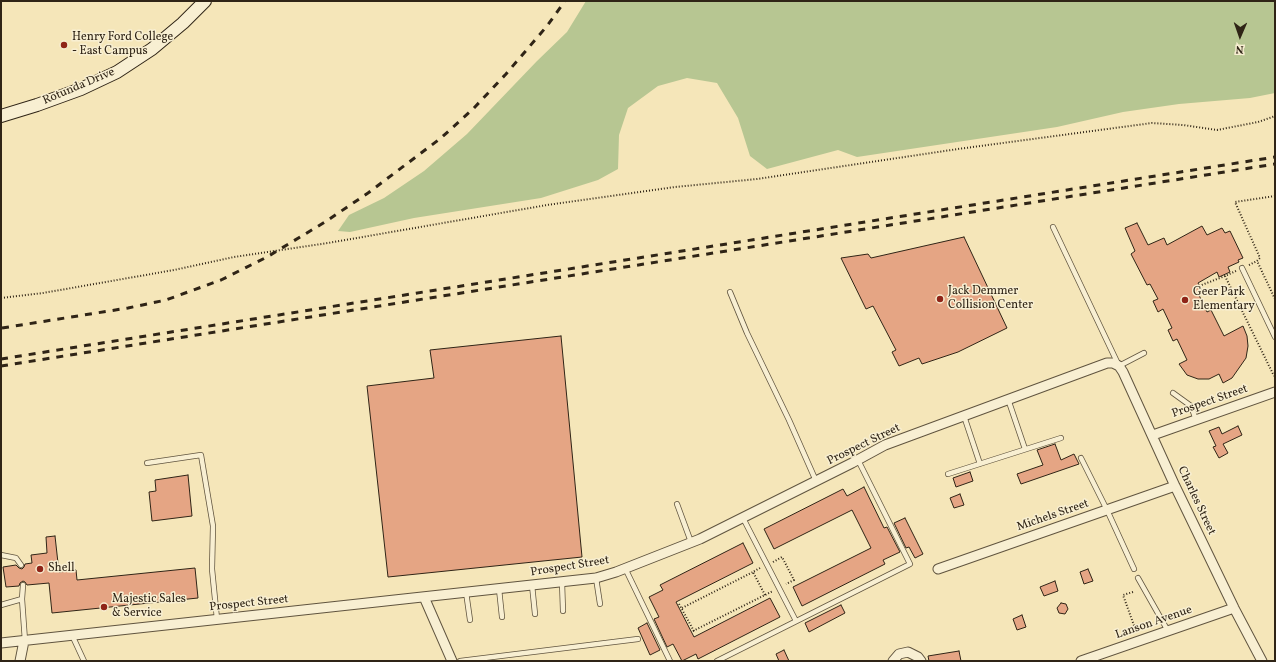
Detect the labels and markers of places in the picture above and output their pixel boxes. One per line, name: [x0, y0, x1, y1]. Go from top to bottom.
place label: Henry Ford College - East Campus: [72, 31, 173, 59]
marker: Henry Ford College - East Campus: [59, 40, 69, 50]
place label: Jack Demmer Collision Center: [948, 285, 1033, 313]
place label: Geer Park Elementary: [1193, 286, 1255, 314]
marker: Jack Demmer Collision Center: [935, 294, 945, 304]
marker: Geer Park Elementary: [1180, 295, 1190, 305]
place label: Shell: [48, 562, 75, 576]
marker: Shell: [35, 564, 45, 574]
place label: Majestic Sales & Service: [112, 593, 186, 621]
marker: Majestic Sales & Service: [99, 602, 109, 612]

